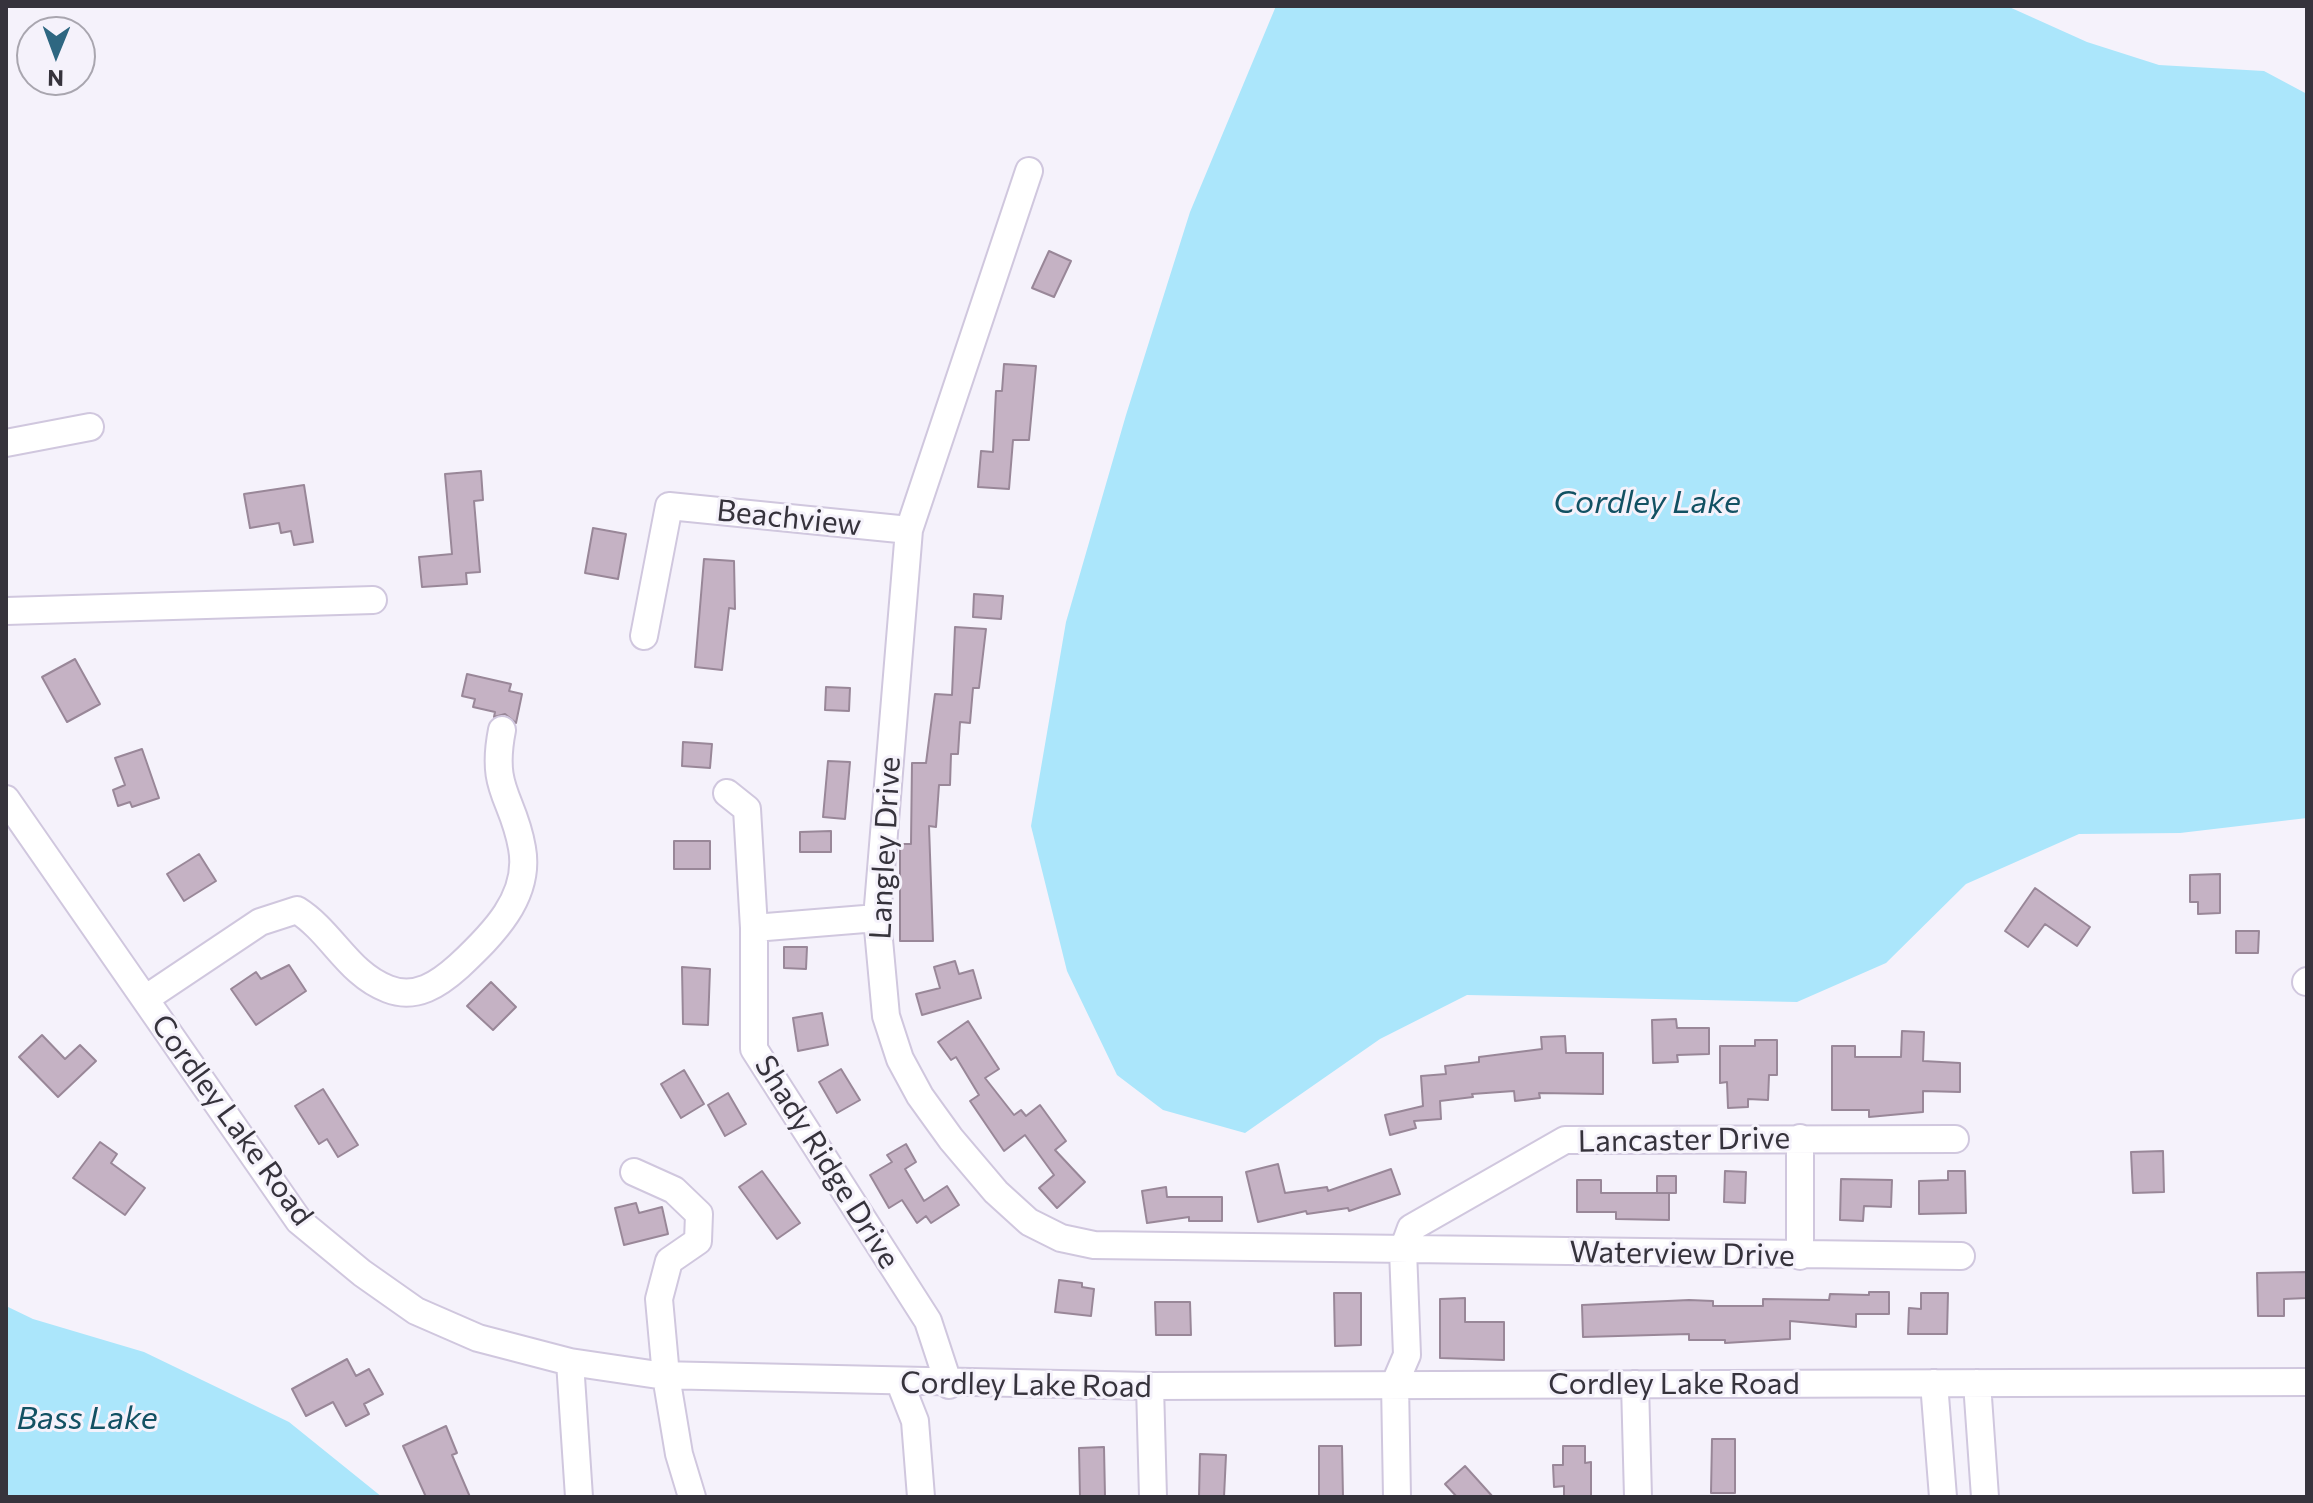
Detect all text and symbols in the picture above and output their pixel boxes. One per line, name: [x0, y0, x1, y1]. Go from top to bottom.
north arrow: [16, 16, 96, 96]
text: N: [47, 65, 64, 92]
water label: Cordley Lake: [1553, 483, 1741, 521]
street label: Beachview: [715, 493, 863, 543]
street label: Langley Drive: [862, 756, 908, 940]
street label: Cordley Lake Road: [143, 1008, 321, 1232]
street label: Shady Ridge Drive: [747, 1049, 907, 1275]
street label: Lancaster Drive: [1578, 1120, 1790, 1160]
street label: Waterview Drive: [1569, 1234, 1795, 1274]
street label: Cordley Lake Road: [900, 1365, 1152, 1405]
street label: Cordley Lake Road: [1548, 1366, 1800, 1402]
water label: Bass Lake: [16, 1399, 158, 1437]

